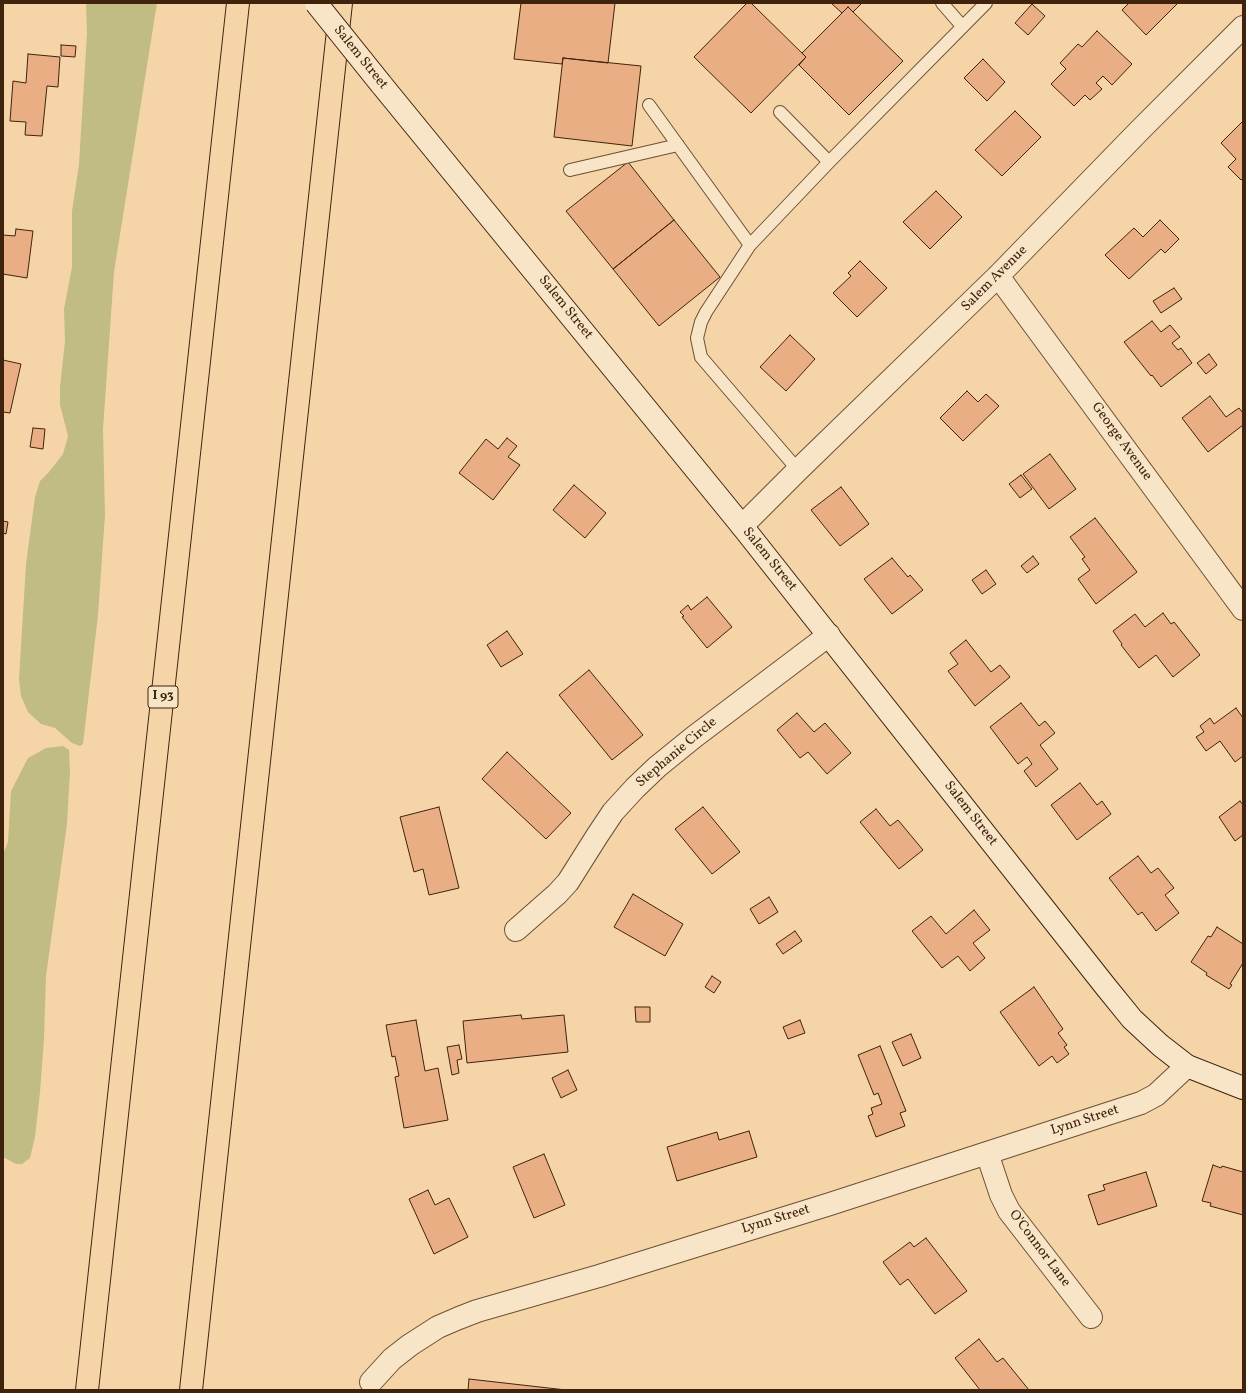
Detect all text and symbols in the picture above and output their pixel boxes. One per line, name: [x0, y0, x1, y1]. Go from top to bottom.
street label: Salem Street: [329, 23, 391, 93]
street label: Salem Avenue: [958, 242, 1032, 316]
street label: Salem Street: [534, 273, 596, 343]
street label: George Avenue: [1087, 400, 1155, 484]
street label: Salem Street: [738, 525, 800, 595]
road number: I 93: [148, 686, 178, 708]
street label: Stephanie Circle: [633, 714, 721, 792]
street label: Salem Street: [940, 778, 1000, 850]
street label: Lynn Street: [1049, 1102, 1121, 1140]
street label: Lynn Street: [740, 1202, 812, 1238]
street label: O'Connor Lane: [1005, 1207, 1073, 1291]

